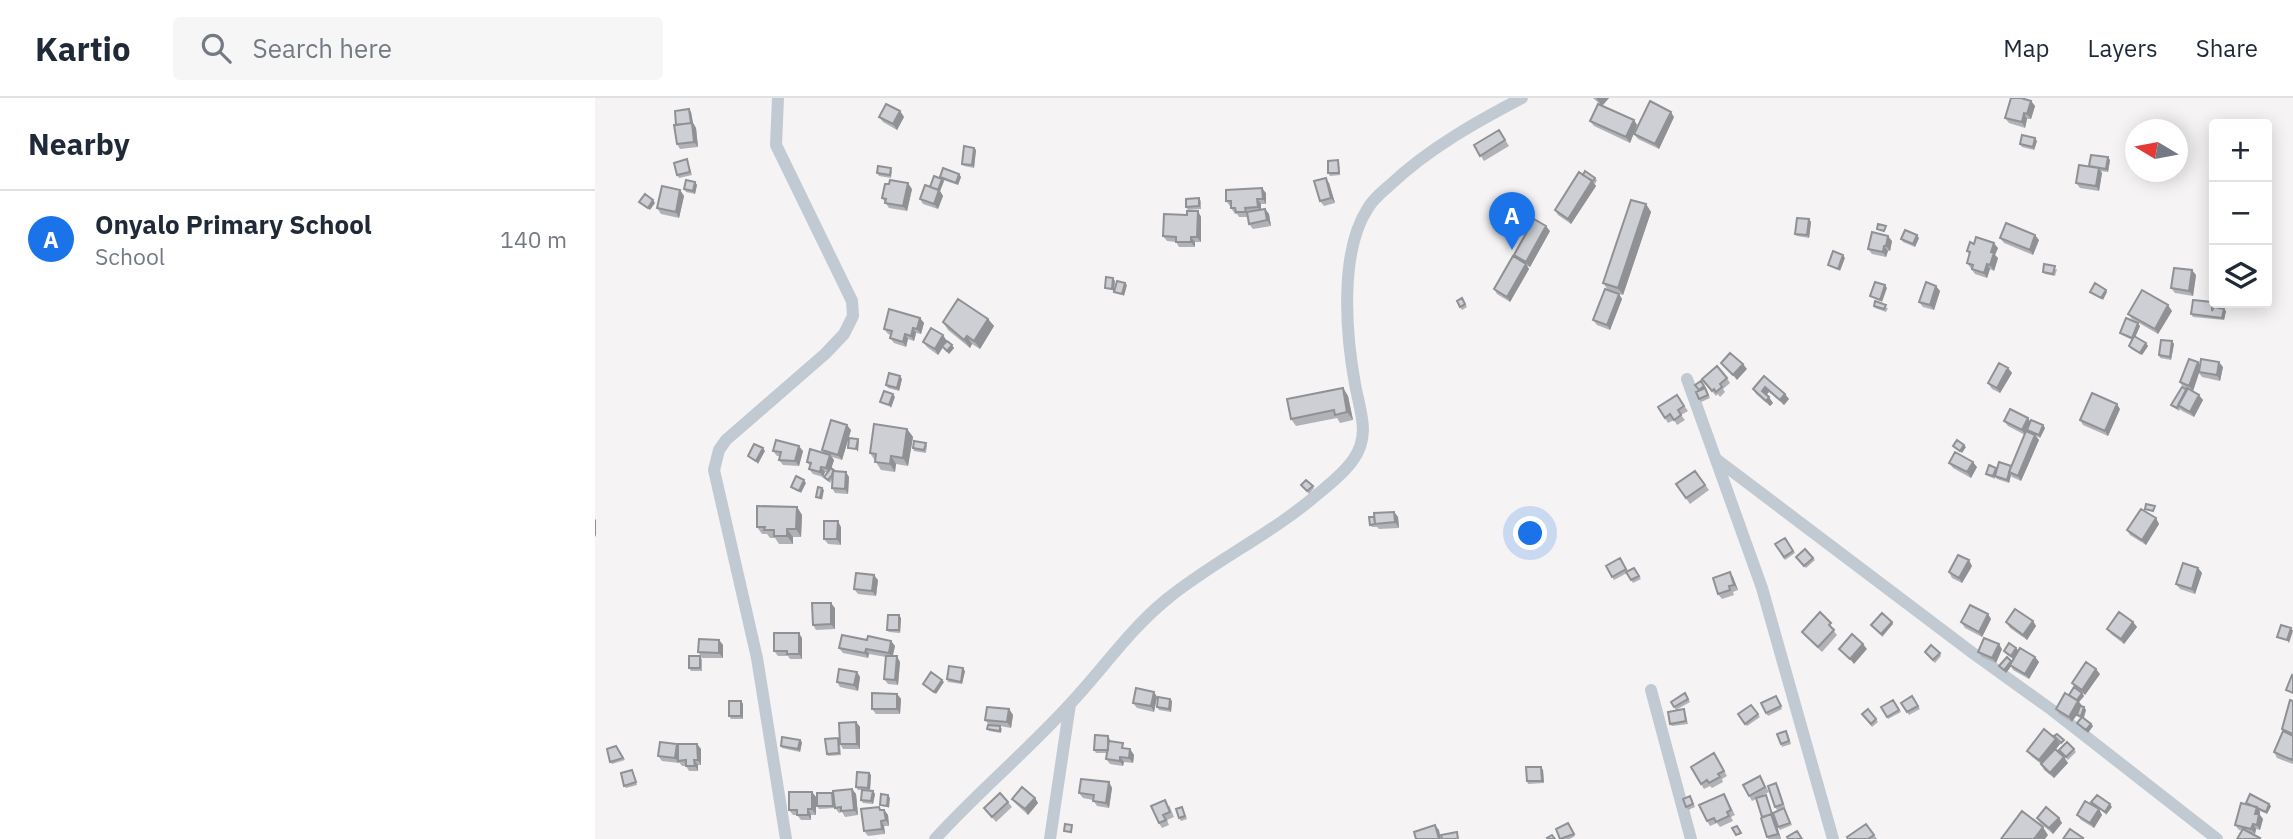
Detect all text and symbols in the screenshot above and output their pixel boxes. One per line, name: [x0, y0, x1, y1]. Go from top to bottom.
search box: [173, 17, 663, 80]
text: Kartio: [35, 27, 131, 70]
icon: search: [197, 29, 235, 67]
text: Search here: [253, 31, 392, 65]
text: Map: [2003, 32, 2050, 64]
text: Layers: [2088, 32, 2158, 64]
text: Share: [2196, 32, 2258, 64]
north arrow: [2125, 119, 2188, 182]
map controls: [2209, 119, 2272, 308]
button: +: [2209, 119, 2272, 182]
text: Nearby: [28, 124, 130, 163]
button: −: [2209, 182, 2272, 245]
pin: A: [1489, 192, 1535, 250]
text: Onyalo Primary School: [95, 207, 372, 241]
text: A: [43, 224, 59, 254]
text: 140 m: [500, 224, 567, 254]
text: School: [95, 241, 165, 271]
button: layers: [2209, 245, 2272, 308]
your location: [1513, 516, 1547, 550]

